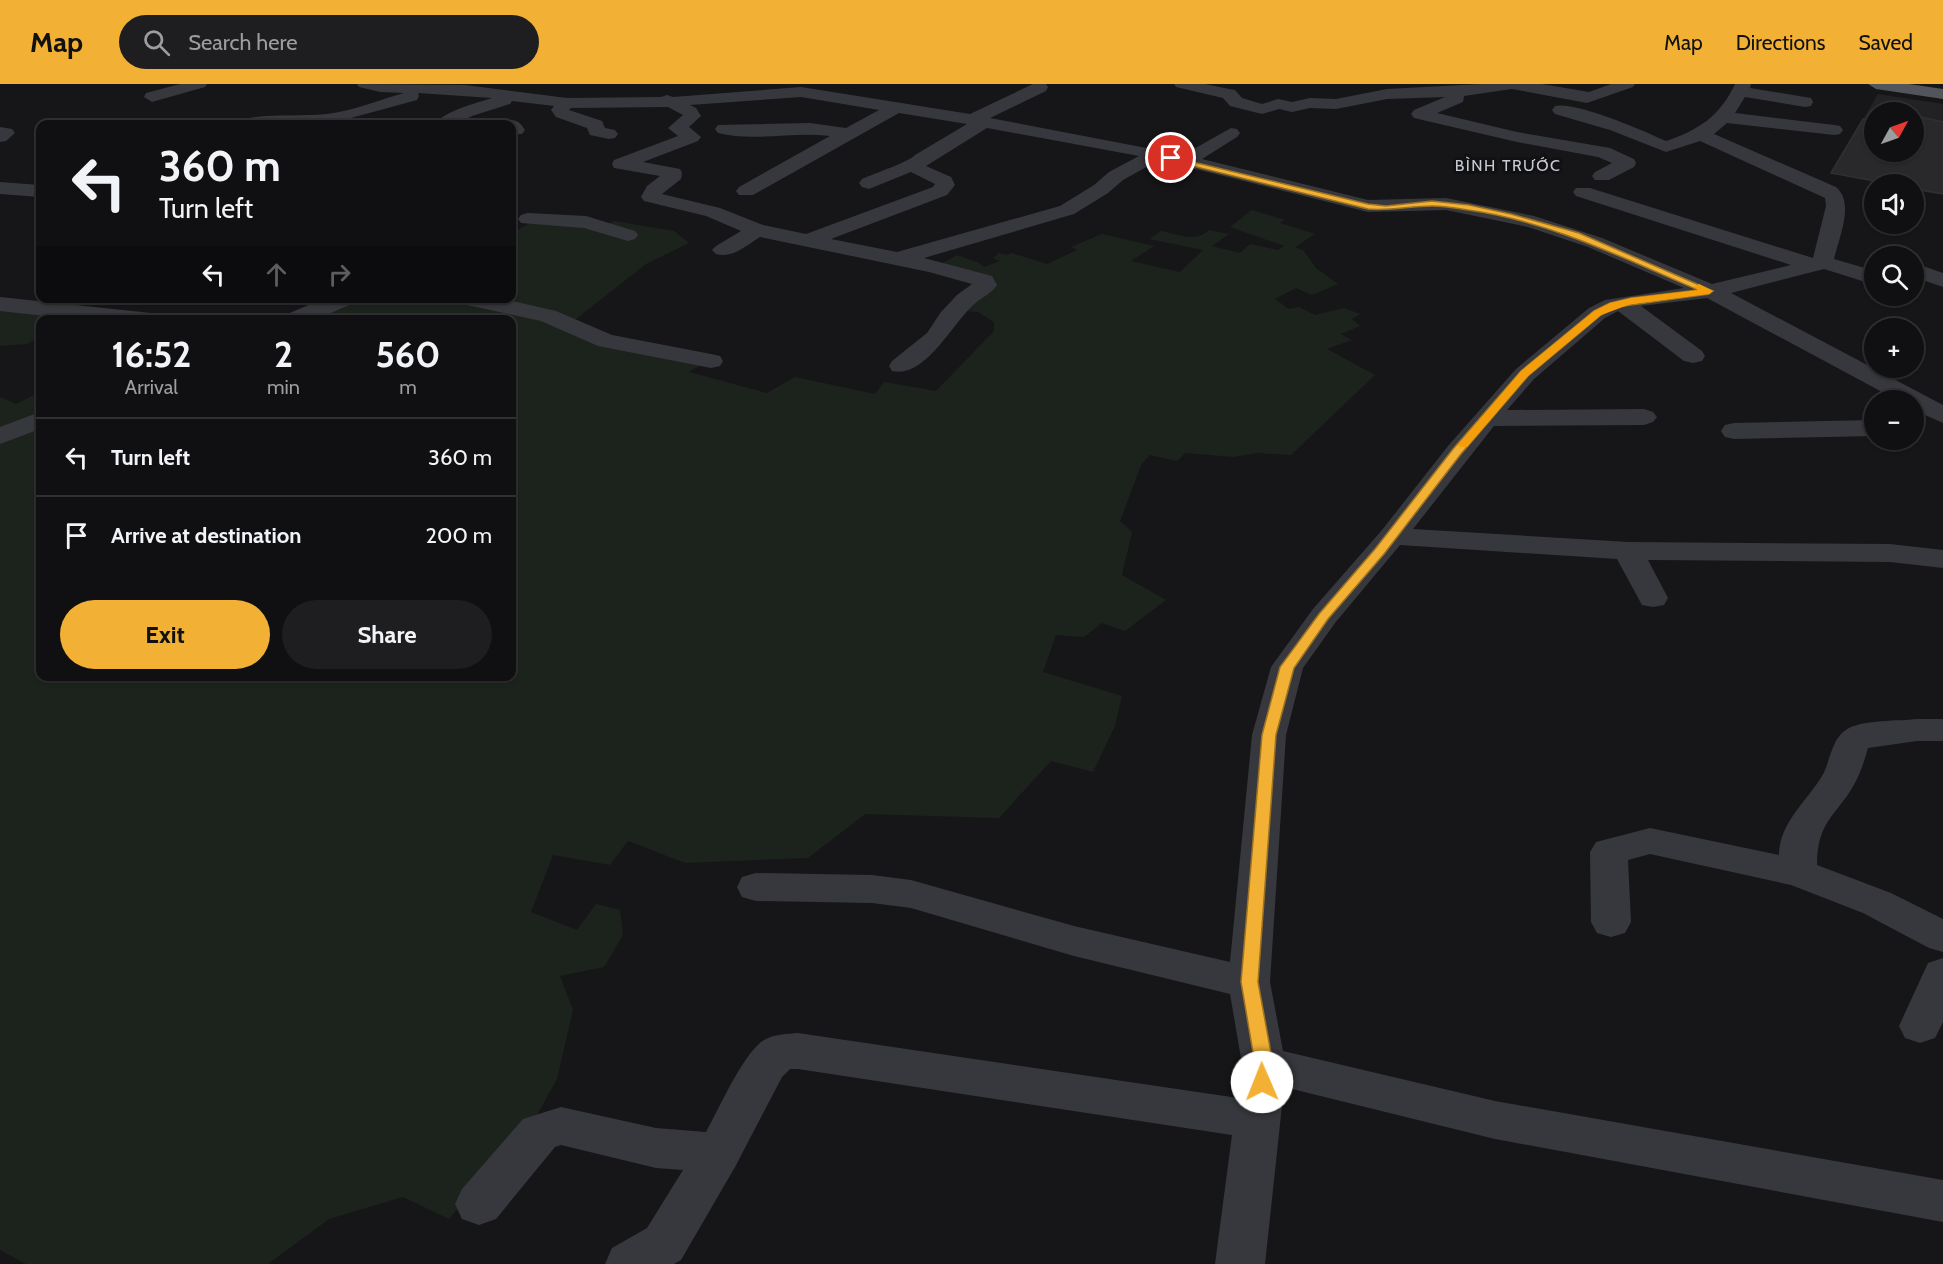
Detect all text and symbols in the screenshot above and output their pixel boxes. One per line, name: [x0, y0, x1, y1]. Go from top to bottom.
search box: [119, 15, 539, 69]
text: Map: [30, 25, 83, 59]
icon: search: [140, 26, 173, 59]
text: Search here: [188, 29, 297, 56]
text: Map: [1664, 30, 1703, 55]
text: Directions: [1736, 30, 1825, 55]
text: Saved: [1858, 30, 1913, 55]
north arrow: [1864, 102, 1924, 162]
map controls: [1864, 102, 1924, 450]
pin: [1145, 132, 1196, 183]
text: 360 m: [159, 140, 281, 192]
icon: arrive: [1154, 141, 1187, 174]
icon: left: [60, 144, 138, 222]
district label: BÌNH TRƯỚC: [1455, 156, 1561, 175]
button: sound: [1864, 174, 1924, 234]
text: Turn left: [159, 192, 253, 225]
button: search: [1864, 246, 1924, 306]
icon: left: [197, 258, 230, 291]
icon: ahead: [260, 258, 293, 291]
icon: right: [323, 258, 356, 291]
button: +: [1864, 318, 1924, 378]
text: 16:52: [112, 332, 191, 376]
text: 2: [274, 332, 293, 376]
text: 560: [375, 332, 440, 376]
text: Arrival: [125, 375, 178, 399]
text: min: [267, 375, 300, 399]
text: m: [399, 375, 417, 399]
button: −: [1864, 390, 1924, 450]
icon: left: [60, 441, 93, 474]
text: Turn left: [111, 444, 190, 471]
text: 360 m: [428, 444, 492, 471]
icon: arrive: [60, 519, 93, 552]
text: Arrive at destination: [111, 522, 301, 549]
text: 200 m: [426, 522, 492, 549]
button: Exit: [60, 600, 270, 669]
button: Share: [282, 600, 492, 669]
position arrow: [1230, 1050, 1294, 1114]

